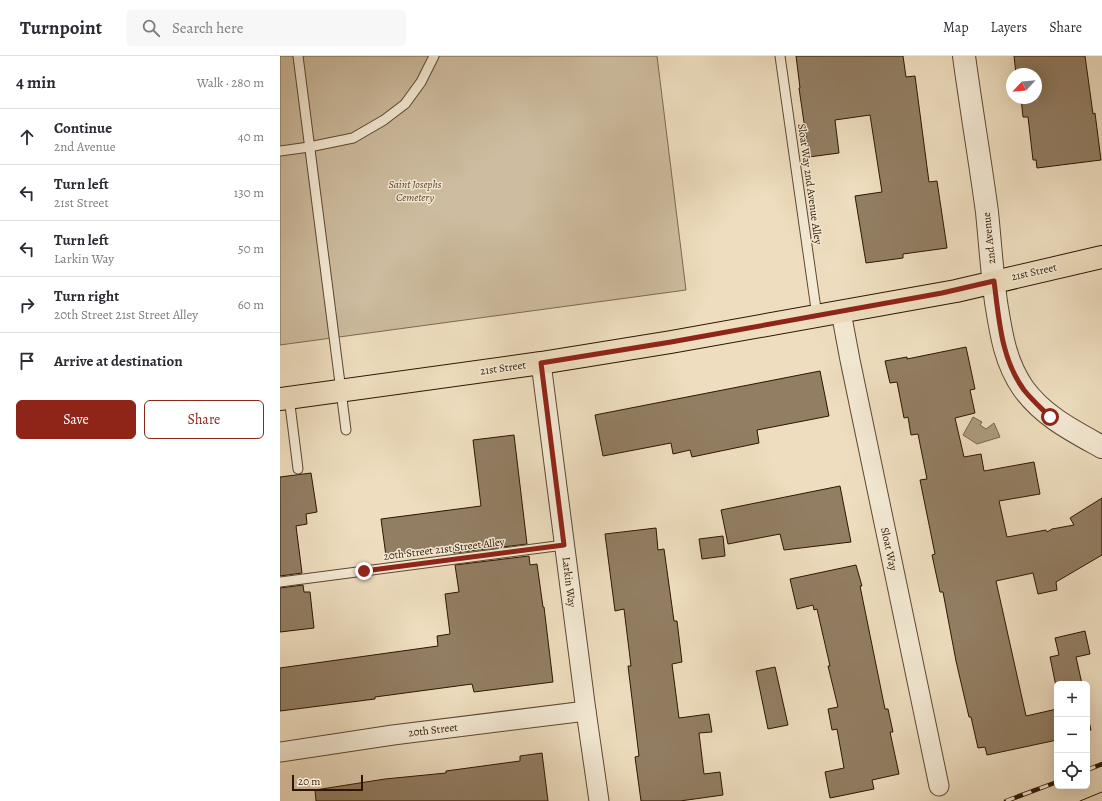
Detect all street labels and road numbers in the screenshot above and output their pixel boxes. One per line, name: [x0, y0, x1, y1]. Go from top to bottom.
street label: Sloat Way 2nd Avenue Alley: [794, 123, 826, 245]
street label: 2nd Avenue: [979, 211, 999, 265]
street label: 21st Street: [1010, 259, 1059, 285]
street label: 21st Street: [479, 357, 527, 379]
street label: Sloat Way: [877, 526, 901, 572]
street label: 20th Street 21st Street Alley: [383, 534, 505, 564]
street label: Larkin Way: [558, 556, 580, 608]
street label: 20th Street: [407, 719, 459, 740]

